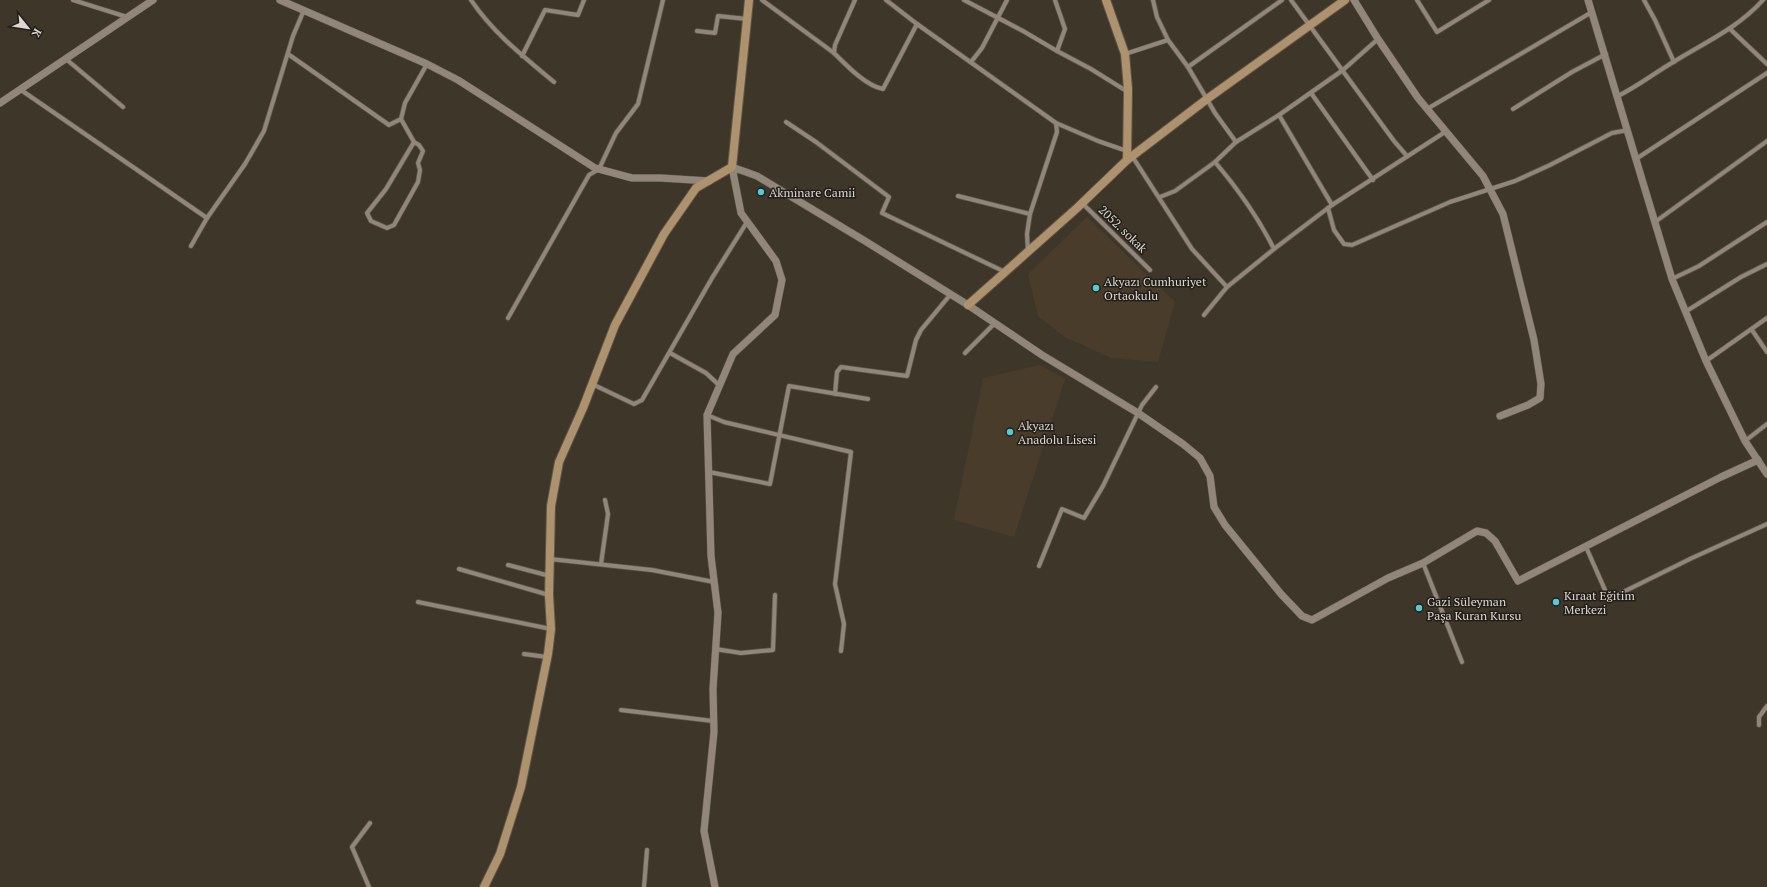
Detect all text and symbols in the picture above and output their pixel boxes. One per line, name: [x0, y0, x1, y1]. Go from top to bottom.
north arrow: [8, 8, 48, 48]
text: K: [29, 26, 45, 40]
place label: Akminare Camii: [769, 185, 856, 200]
marker: Akminare Camii: [756, 187, 766, 197]
street label: 2052. sokak: [1096, 202, 1151, 256]
place label: Akyazı Cumhuriyet Ortaokulu: [1104, 274, 1207, 303]
marker: Akyazı Cumhuriyet Ortaokulu: [1091, 283, 1101, 293]
place label: Akyazı Anadolu Lisesi: [1018, 418, 1097, 447]
marker: Akyazı Anadolu Lisesi: [1005, 427, 1015, 437]
place label: Kıraat Eğitim Merkezi: [1564, 588, 1635, 617]
place label: Gazi Süleyman Paşa Kuran Kursu: [1427, 594, 1521, 623]
marker: Kıraat Eğitim Merkezi: [1551, 597, 1561, 607]
marker: Gazi Süleyman Paşa Kuran Kursu: [1414, 603, 1424, 613]

